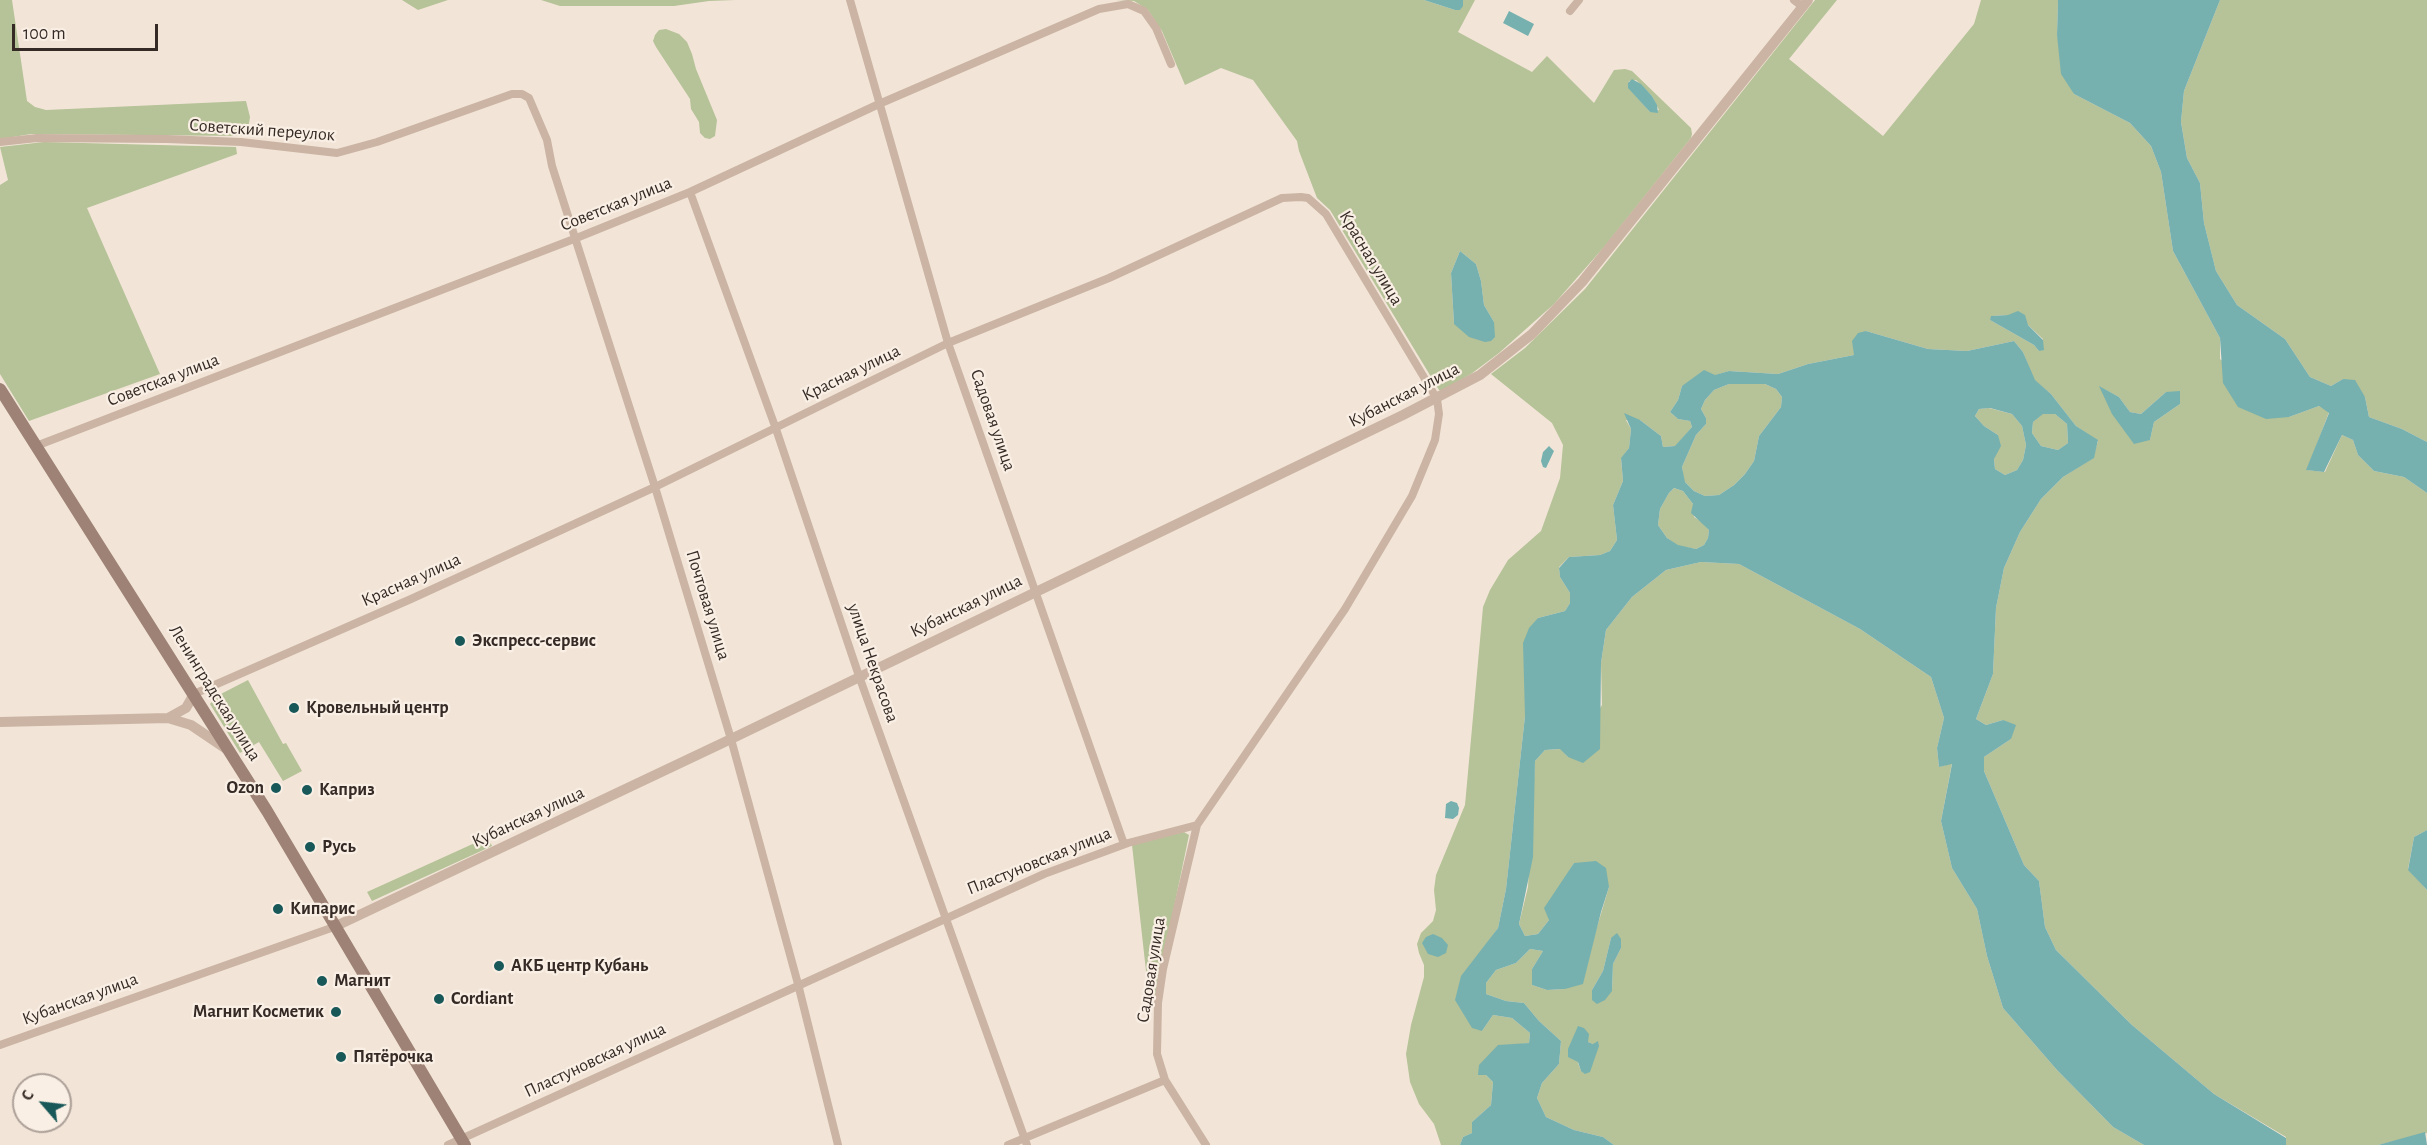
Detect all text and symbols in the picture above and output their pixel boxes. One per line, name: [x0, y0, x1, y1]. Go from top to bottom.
scale bar: [15, 12, 160, 50]
text: 100 m: [23, 25, 66, 43]
street label: Советский переулок: [188, 114, 336, 146]
street label: Советская улица: [557, 172, 675, 236]
street label: Красная улица: [1334, 207, 1408, 309]
street label: Красная улица: [798, 340, 904, 406]
street label: Советская улица: [104, 349, 222, 411]
street label: Кубанская улица: [1345, 358, 1463, 432]
street label: Садовая улица: [965, 366, 1021, 474]
street label: Почтовая улица: [681, 547, 735, 663]
street label: Красная улица: [358, 548, 464, 612]
street label: Кубанская улица: [907, 570, 1025, 642]
street label: улица Некрасова: [843, 601, 903, 725]
street label: Ленинградская улица: [164, 621, 266, 765]
place label: Экспресс-сервис: [472, 630, 596, 652]
marker: Экспресс-сервис: [453, 634, 467, 648]
place label: Кровельный центр: [306, 697, 449, 719]
marker: Кровельный центр: [287, 701, 301, 715]
place label: Ozon: [227, 777, 264, 799]
place label: Каприз: [319, 779, 375, 801]
marker: Ozon: [269, 781, 283, 795]
street label: Кубанская улица: [468, 782, 588, 852]
marker: Каприз: [300, 783, 314, 797]
street label: Пластуновская улица: [964, 822, 1114, 900]
place label: Русь: [322, 836, 356, 858]
marker: Русь: [303, 840, 317, 854]
place label: Кипарис: [290, 898, 355, 920]
marker: Кипарис: [271, 902, 285, 916]
street label: Садовая улица: [1132, 916, 1170, 1024]
place label: АКБ центр Кубань: [511, 955, 648, 977]
marker: АКБ центр Кубань: [492, 959, 506, 973]
street label: Кубанская улица: [19, 968, 141, 1030]
place label: Магнит: [334, 970, 390, 992]
marker: Магнит: [315, 974, 329, 988]
place label: Cordiant: [451, 988, 513, 1010]
marker: Cordiant: [432, 992, 446, 1006]
place label: Магнит Косметик: [193, 1001, 324, 1023]
marker: Магнит Косметик: [329, 1005, 343, 1019]
street label: Пластуновская улица: [521, 1018, 669, 1102]
place label: Пятёрочка: [353, 1046, 433, 1068]
marker: Пятёрочка: [334, 1050, 348, 1064]
north arrow: [12, 1073, 72, 1133]
text: С: [19, 1088, 37, 1103]

